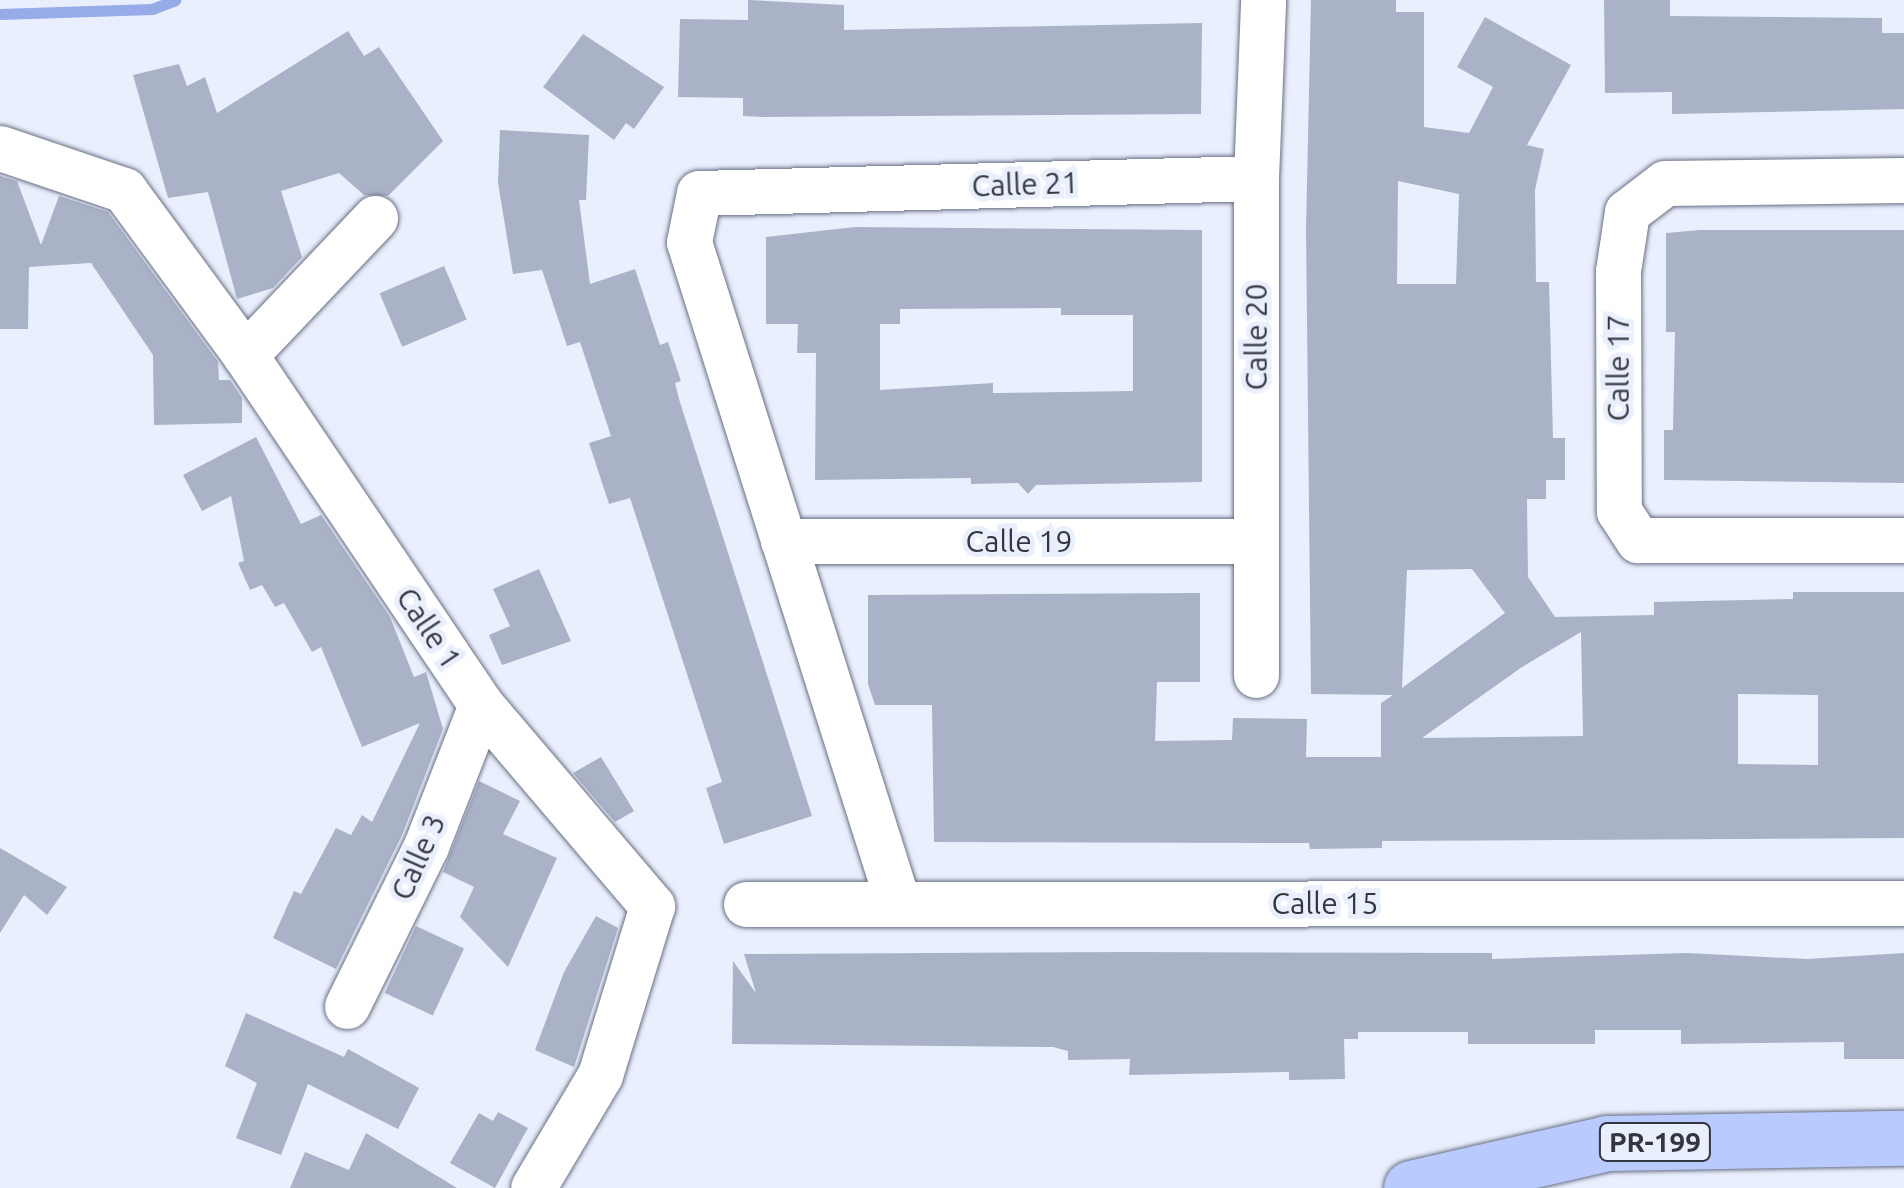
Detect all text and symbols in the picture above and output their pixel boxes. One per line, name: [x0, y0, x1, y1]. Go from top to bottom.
street label: Calle 21: [971, 164, 1079, 204]
street label: Calle 20: [1238, 284, 1274, 390]
street label: Calle 17: [1600, 315, 1636, 421]
street label: Calle 19: [966, 523, 1072, 559]
street label: Calle 1: [389, 581, 469, 675]
street label: Calle 3: [383, 809, 453, 905]
street label: Calle 15: [1272, 885, 1378, 921]
road number: PR-199: [1598, 1119, 1712, 1165]

